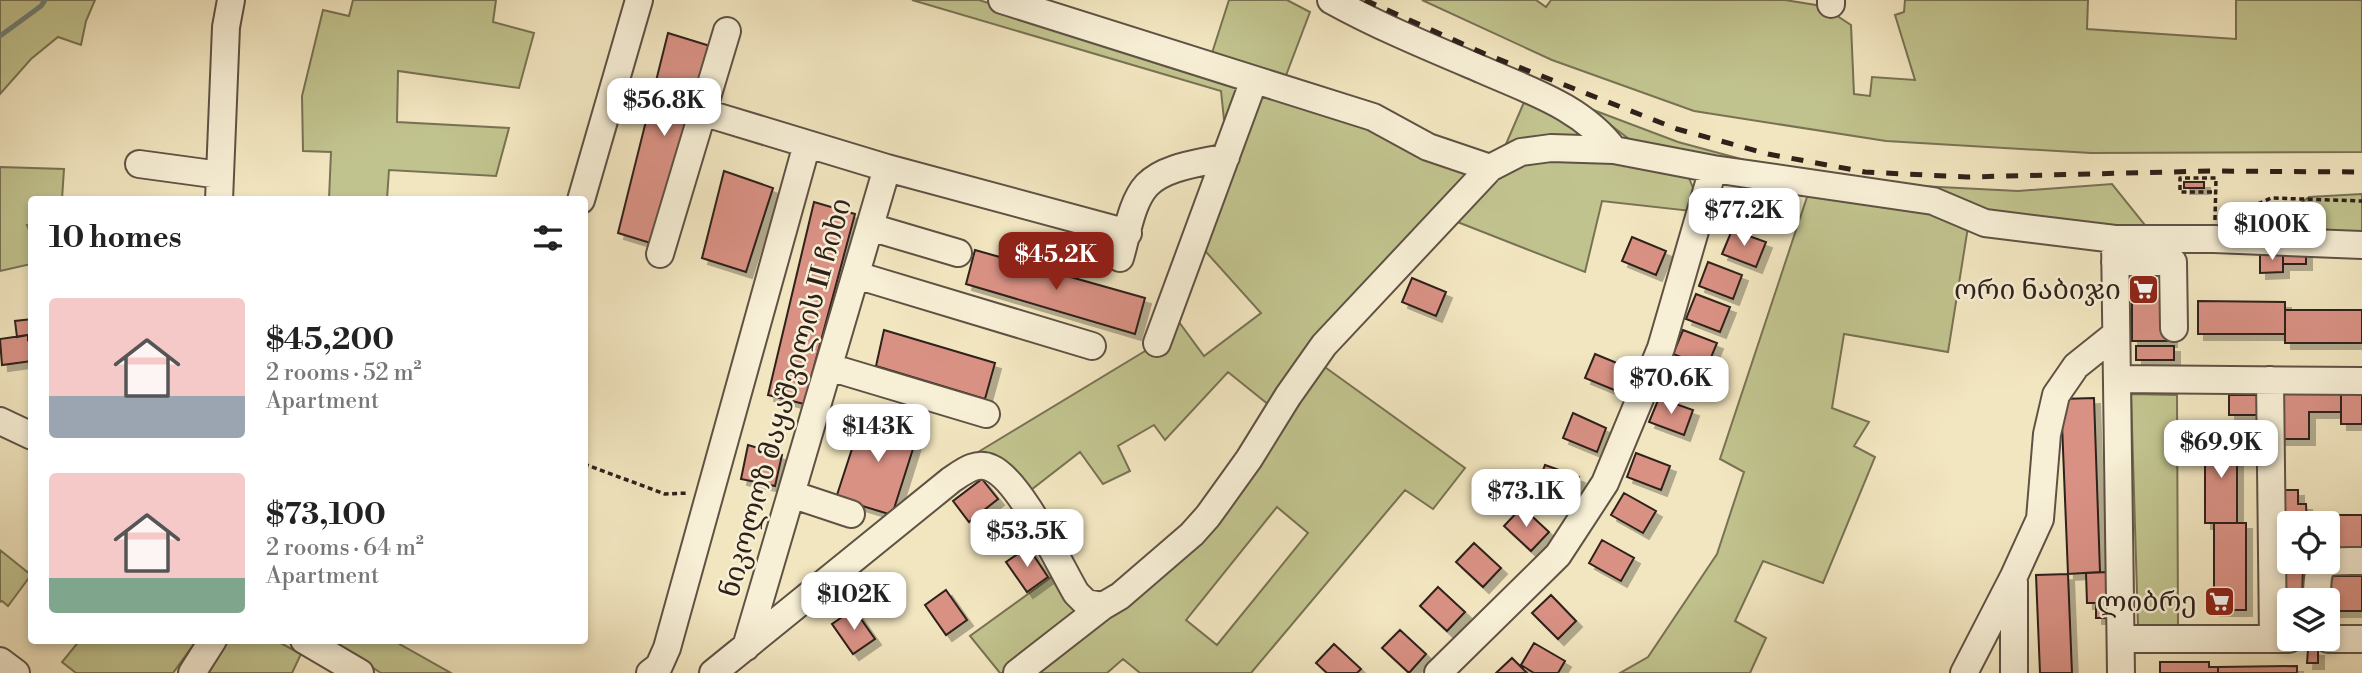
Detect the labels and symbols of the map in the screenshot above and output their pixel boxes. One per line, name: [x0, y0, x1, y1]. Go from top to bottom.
pin: $56.8K: [607, 78, 721, 138]
pin: $77.2K: [1687, 188, 1801, 248]
street label: ნიკოლოზ მაყაშვილის II ჩიხი: [712, 194, 860, 602]
pin: $100K: [2223, 202, 2321, 262]
pin: $45.2K: [999, 232, 1113, 292]
place label: ორი ნაბიჯი: [1954, 273, 2121, 308]
supermarket icon: ორი ნაბიჯი: [2127, 273, 2161, 307]
pin: $70.6K: [1614, 356, 1728, 416]
pin: $143K: [829, 405, 927, 464]
pin: $69.9K: [2164, 420, 2278, 480]
pin: $73.1K: [1469, 470, 1583, 529]
pin: $53.5K: [970, 510, 1084, 569]
pin: $102K: [805, 572, 903, 632]
place label: ლიბრე: [2097, 585, 2197, 620]
supermarket icon: ლიბრე: [2203, 585, 2237, 619]

